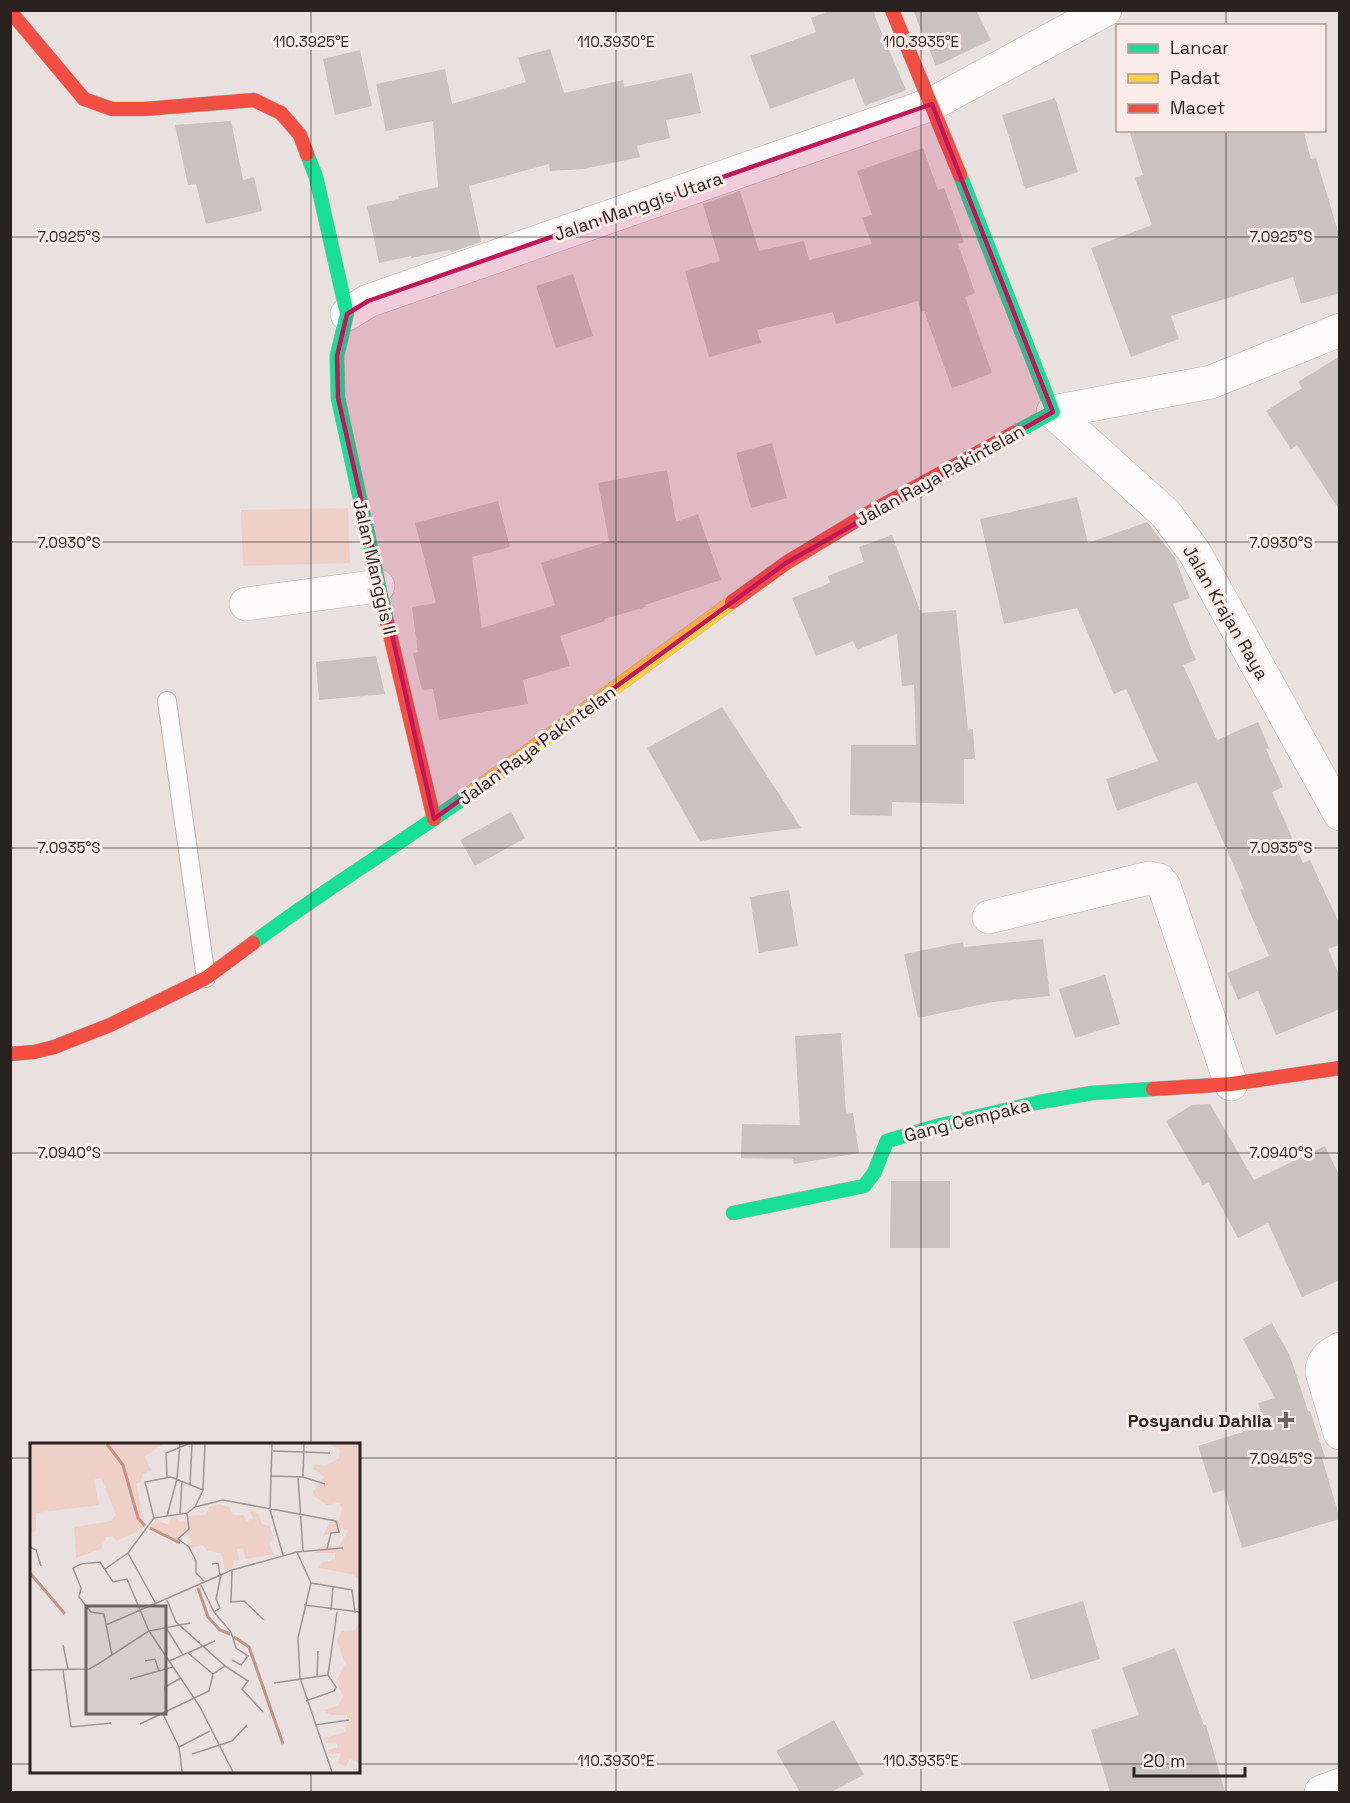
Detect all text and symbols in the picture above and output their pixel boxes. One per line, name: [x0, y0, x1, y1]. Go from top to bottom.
legend: [1116, 24, 1326, 132]
text: 110.3925°E: [273, 32, 349, 51]
text: 110.3930°E: [578, 32, 654, 51]
text: 110.3935°E: [883, 32, 959, 51]
text: Lancar: [1170, 36, 1229, 59]
text: Padat: [1170, 66, 1220, 89]
text: Macet: [1170, 96, 1225, 119]
street label: Jalan Manggis Utara: [551, 166, 725, 246]
text: 7.0925°S: [38, 227, 100, 246]
text: 7.0925°S: [1250, 227, 1312, 246]
street label: Jalan Raya Pakintelan: [852, 419, 1028, 531]
street label: Jalan Manggis II: [348, 497, 402, 637]
text: 7.0930°S: [37, 533, 101, 552]
text: 7.0930°S: [1249, 533, 1313, 552]
street label: Jalan Krajan Raya: [1178, 540, 1274, 684]
street label: Jalan Raya Pakintelan: [454, 680, 620, 810]
text: 7.0935°S: [38, 838, 100, 857]
text: 7.0935°S: [1250, 838, 1312, 857]
street label: Gang Cempaka: [902, 1093, 1032, 1147]
text: 7.0940°S: [37, 1143, 101, 1162]
text: 7.0940°S: [1249, 1143, 1313, 1162]
place label: Posyandu Dahlia: [1128, 1409, 1273, 1432]
marker: Posyandu Dahlia: [1277, 1411, 1295, 1429]
inset map: [30, 1443, 360, 1773]
text: 7.0945°S: [1249, 1449, 1313, 1468]
scale bar: [1134, 1740, 1245, 1778]
text: 20 m: [1143, 1749, 1186, 1772]
text: 110.3930°E: [578, 1751, 654, 1770]
text: 110.3935°E: [883, 1751, 959, 1770]

